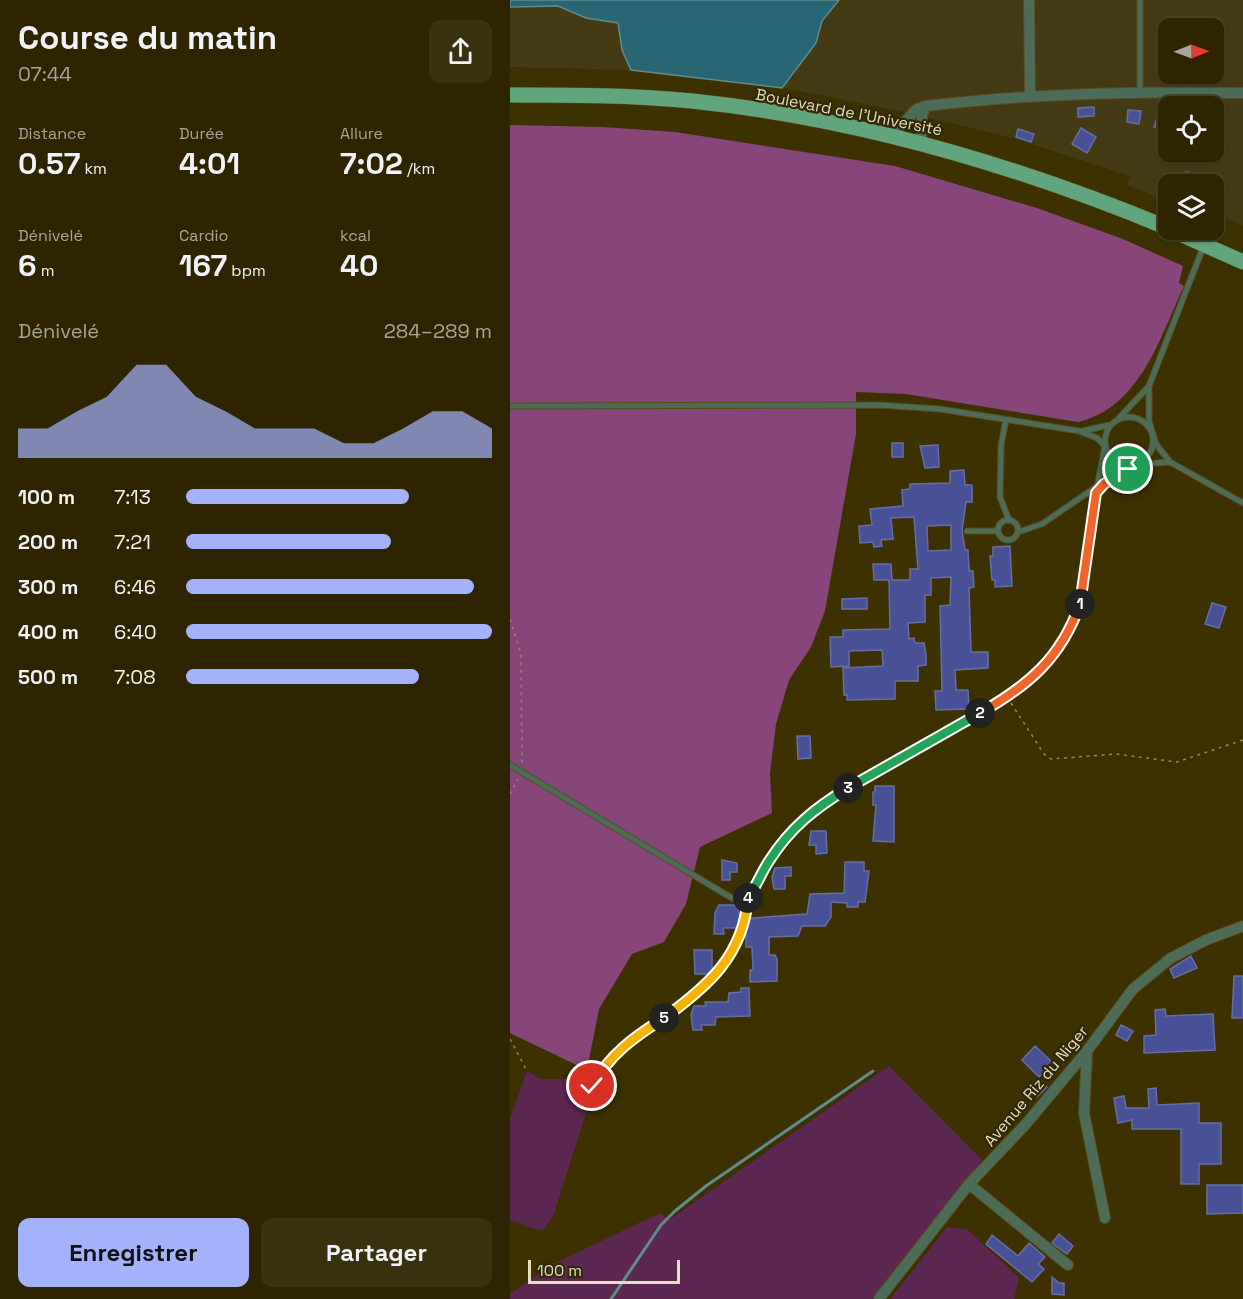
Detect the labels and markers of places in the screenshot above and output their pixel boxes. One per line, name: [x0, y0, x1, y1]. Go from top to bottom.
pin: [1102, 443, 1153, 494]
pin: 1: [1065, 589, 1095, 619]
pin: 2: [965, 698, 995, 728]
pin: 3: [833, 773, 863, 803]
pin: 4: [733, 883, 763, 913]
pin: 5: [649, 1003, 679, 1033]
pin: [566, 1060, 617, 1111]

